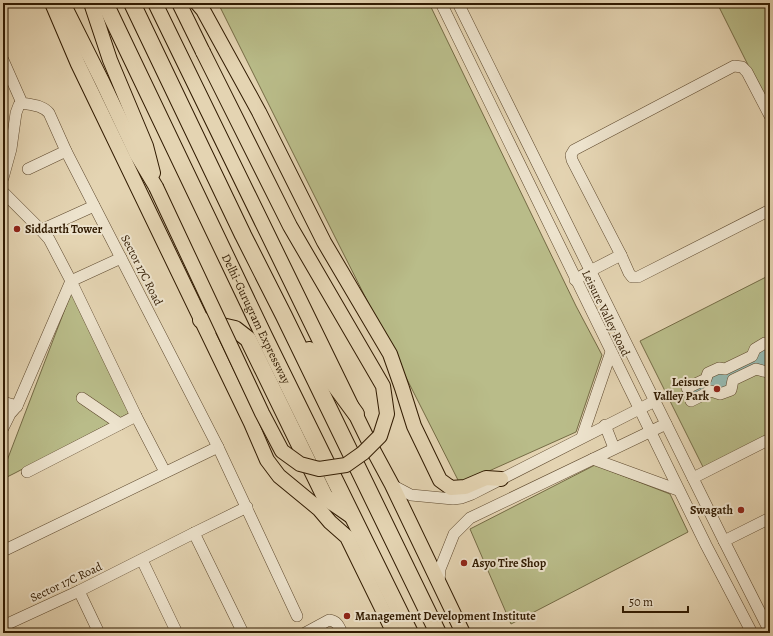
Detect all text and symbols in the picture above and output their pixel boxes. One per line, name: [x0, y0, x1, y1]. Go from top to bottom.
place label: Siddarth Tower: [25, 221, 103, 237]
marker: Siddarth Tower: [12, 224, 22, 234]
street label: Sector 17C Road: [117, 232, 167, 309]
street label: Delhi-Gurugram Expressway: [218, 251, 295, 387]
street label: Leisure Valley Road: [578, 267, 634, 359]
place label: Leisure Valley Park: [653, 374, 710, 404]
marker: Leisure Valley Park: [712, 384, 722, 394]
place label: Swagath: [690, 502, 733, 518]
marker: Swagath: [736, 505, 746, 515]
place label: Asyo Tire Shop: [471, 555, 547, 571]
street label: Sector 17C Road: [27, 558, 105, 606]
marker: Asyo Tire Shop: [459, 558, 469, 568]
scale bar: [623, 588, 688, 614]
text: 50 m: [629, 594, 653, 610]
place label: Management Development Institute: [355, 608, 536, 624]
marker: Management Development Institute: [342, 611, 352, 621]

